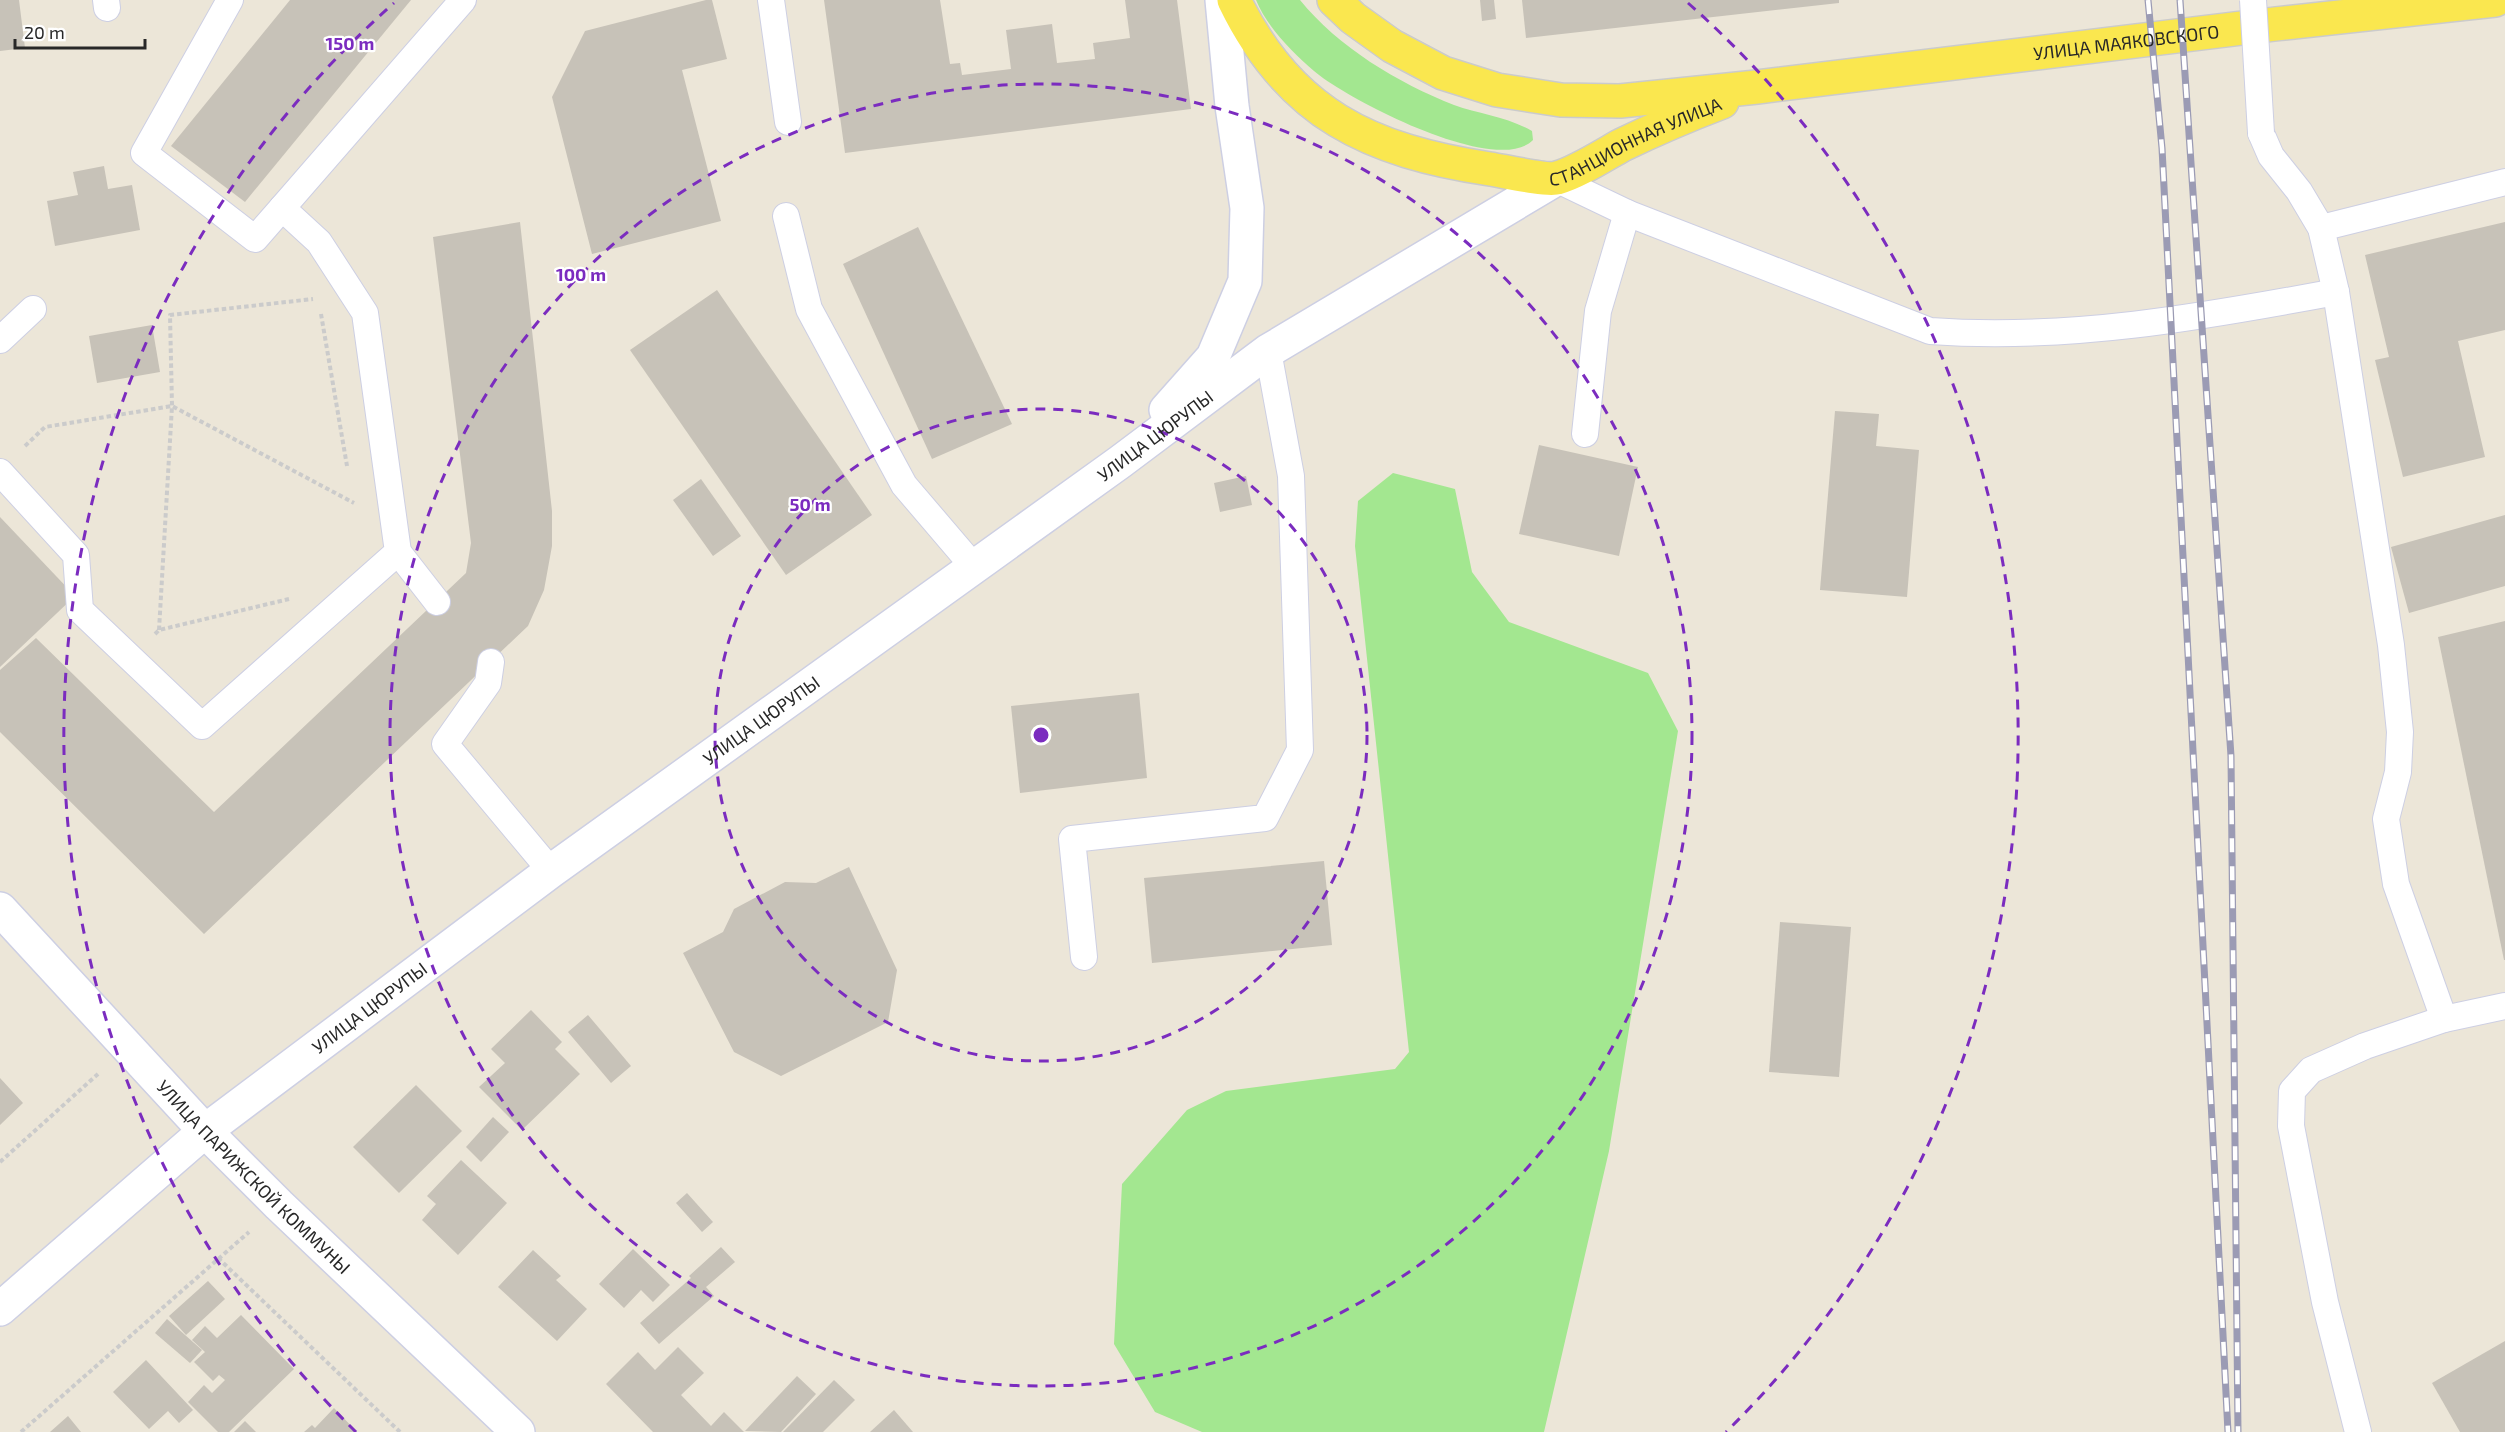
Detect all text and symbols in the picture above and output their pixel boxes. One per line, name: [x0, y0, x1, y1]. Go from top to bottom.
scale bar: [15, 12, 146, 50]
street label: УЛИЦА МАЯКОВСКОГО: [2032, 20, 2220, 64]
text: 20 m: [24, 21, 65, 43]
text: 150 m: [326, 32, 374, 54]
street label: СТАНЦИОННАЯ УЛИЦА: [1548, 92, 1725, 190]
text: 100 m: [556, 263, 606, 285]
street label: УЛИЦА ЦЮРУПЫ: [1093, 385, 1217, 486]
text: 50 m: [789, 493, 831, 515]
street label: УЛИЦА ЦЮРУПЫ: [698, 671, 824, 769]
centre of rings: [1031, 725, 1051, 745]
street label: УЛИЦА ЦЮРУПЫ: [307, 957, 431, 1058]
street label: УЛИЦА ПАРИЖСКОЙ КОММУНЫ: [152, 1075, 355, 1278]

